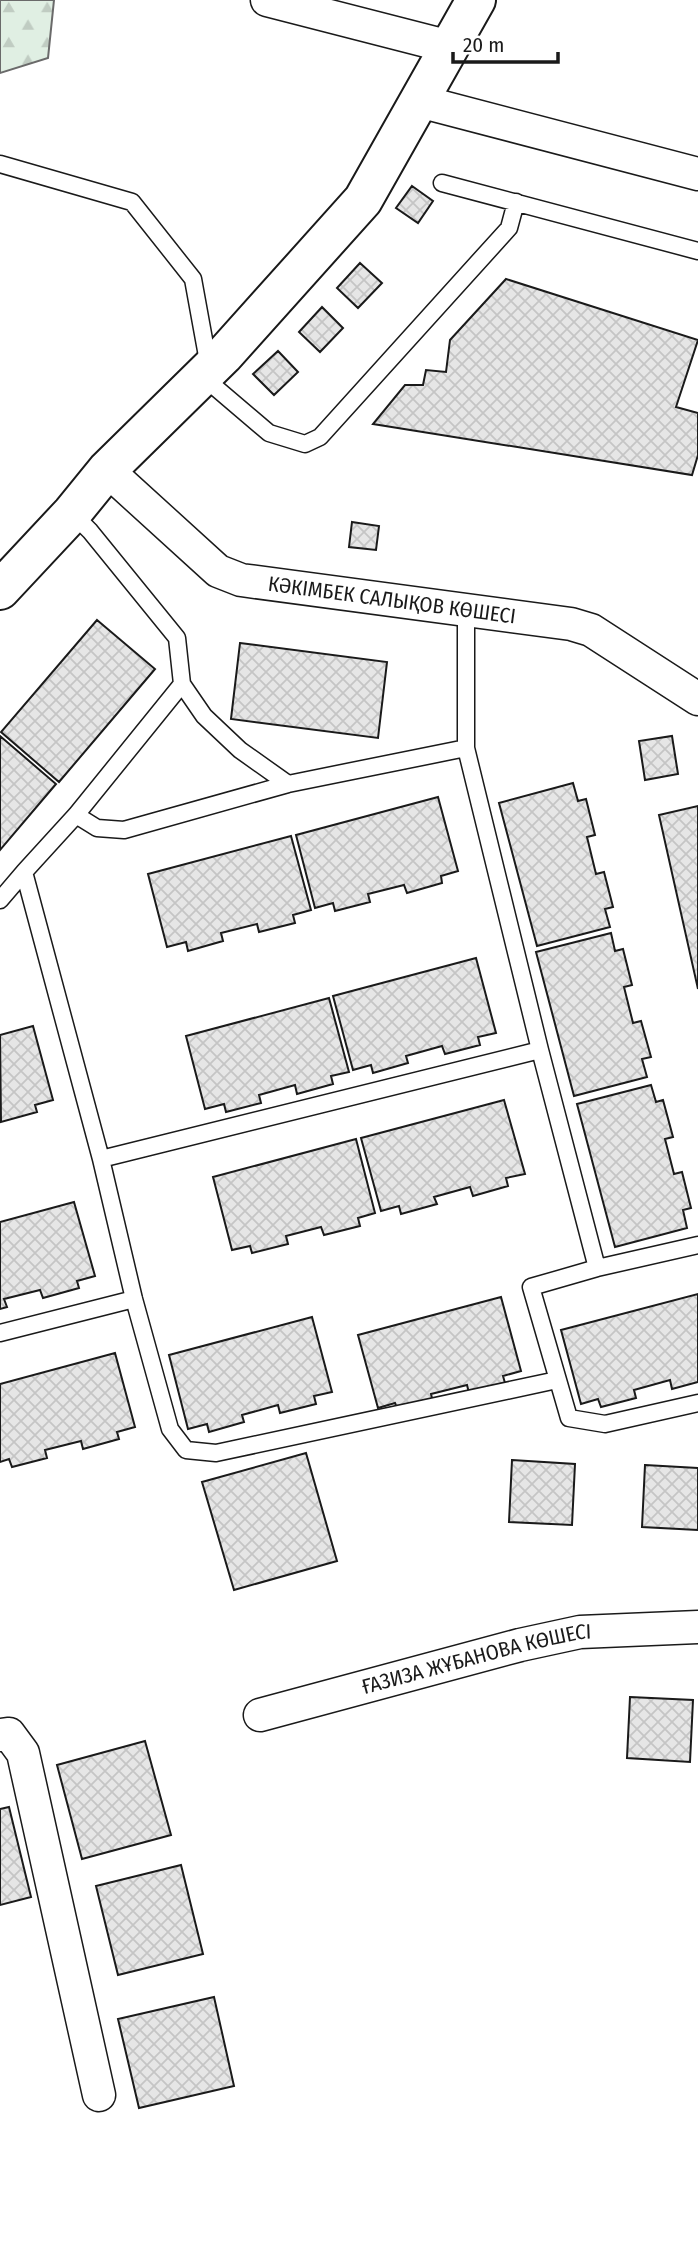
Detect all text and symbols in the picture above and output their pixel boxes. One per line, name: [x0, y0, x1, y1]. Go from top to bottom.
scale bar: [453, 21, 558, 65]
text: 20 m: [463, 32, 504, 58]
street label: КӘКІМБЕК САЛЫҚОВ КӨШЕСІ: [267, 571, 517, 629]
street label: ҒАЗИЗА ЖҰБАНОВА КӨШЕСІ: [359, 1619, 592, 1700]

